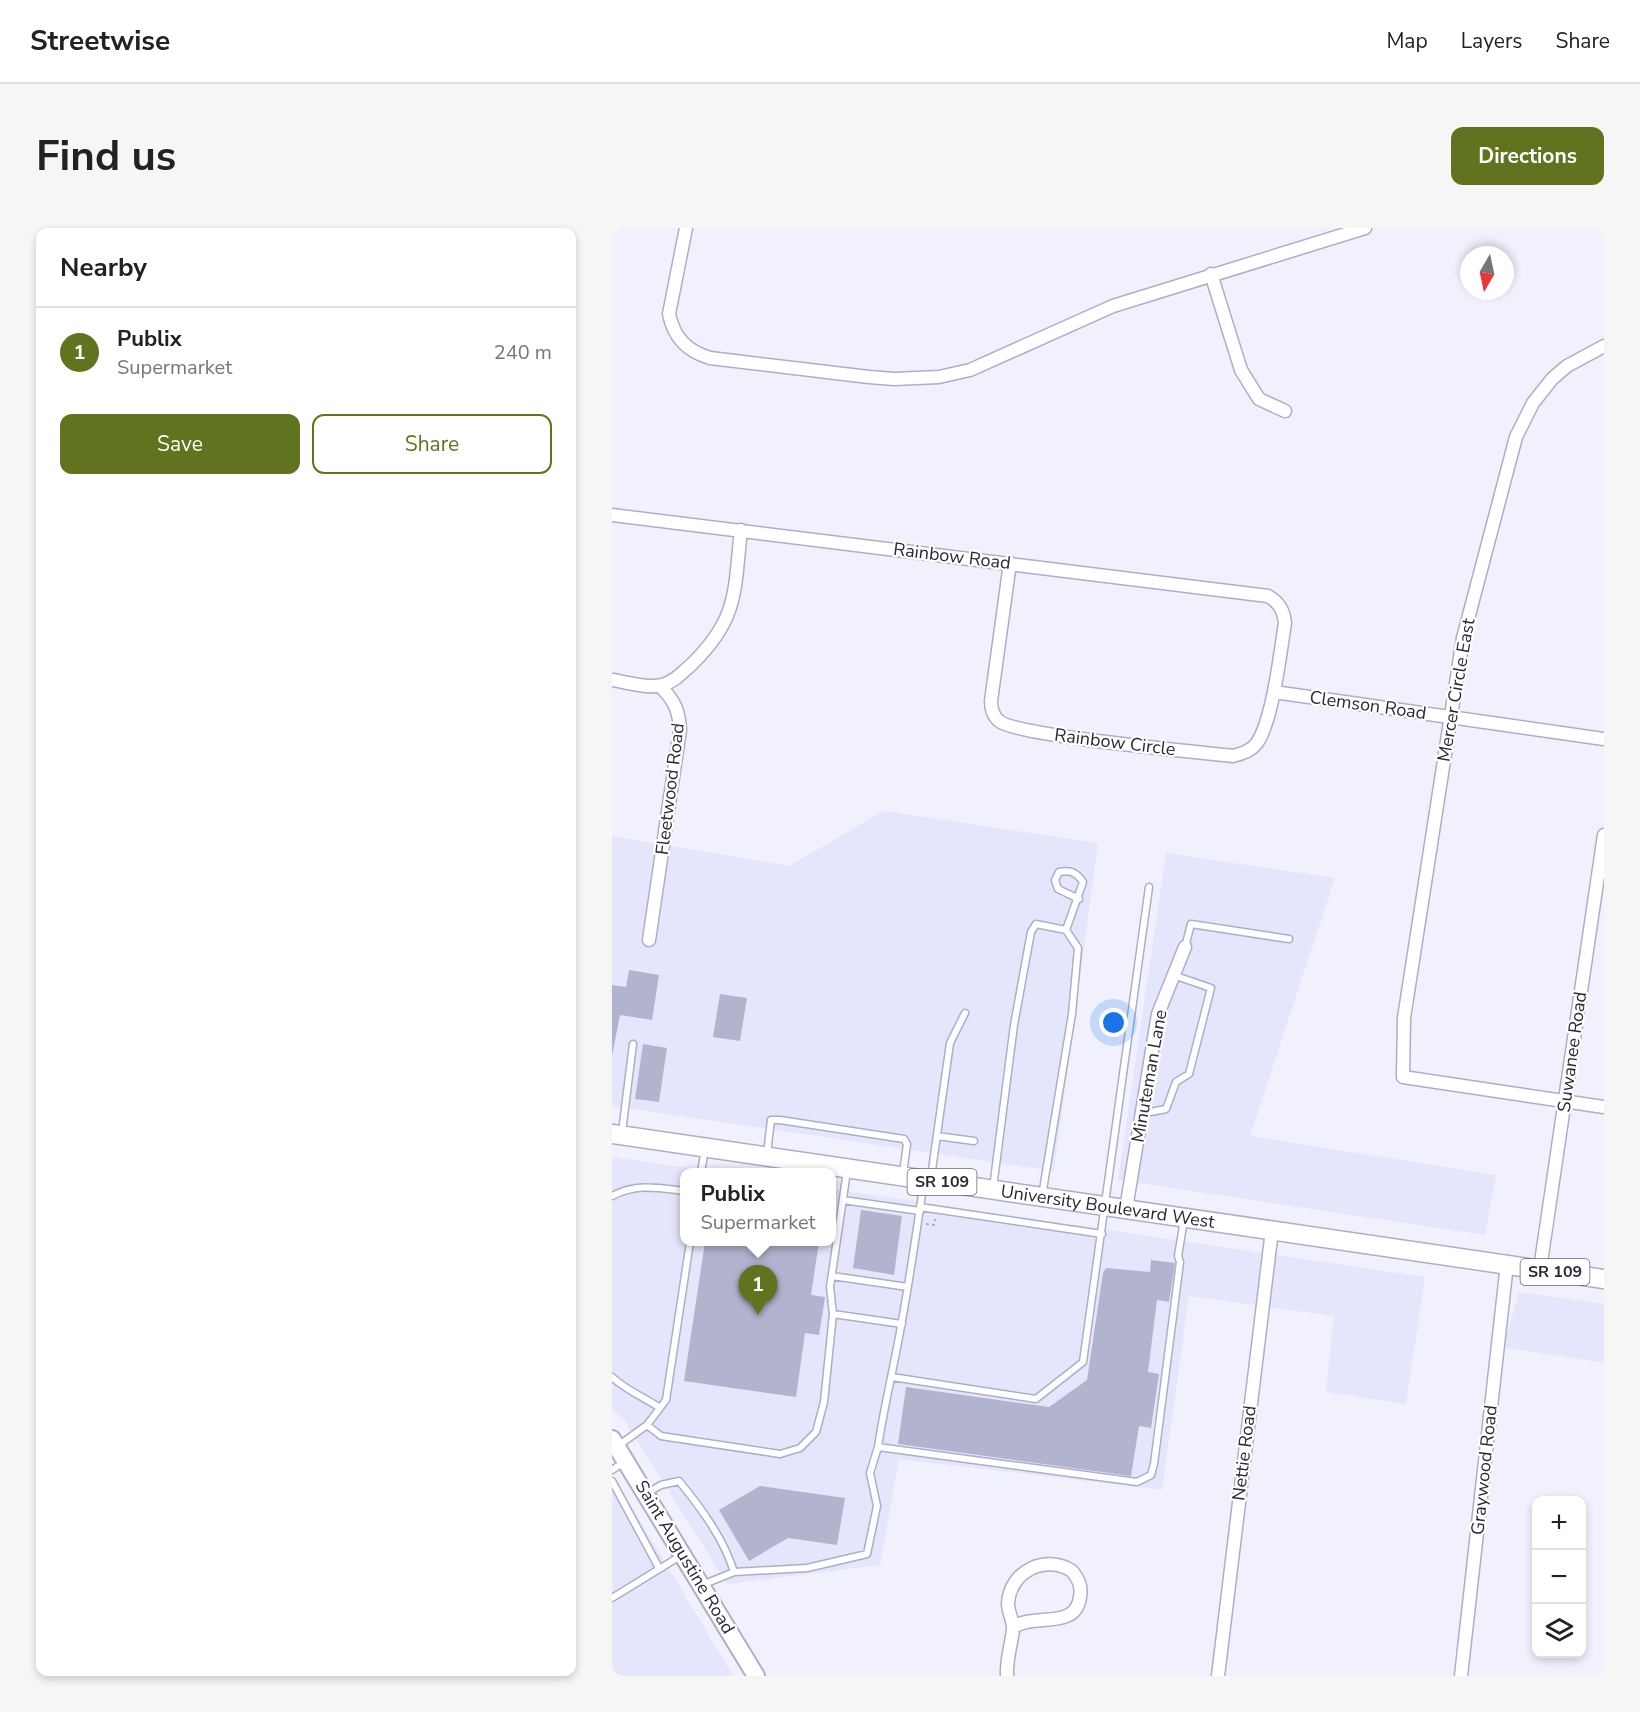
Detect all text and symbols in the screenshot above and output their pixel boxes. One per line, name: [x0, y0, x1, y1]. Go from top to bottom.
text: Streetwise: [30, 22, 170, 60]
text: Map: [1386, 27, 1428, 55]
text: Layers: [1461, 27, 1522, 55]
text: Share: [1555, 27, 1610, 55]
button: Directions: [1451, 127, 1604, 185]
text: Find us: [36, 128, 176, 185]
north arrow: [1460, 246, 1514, 300]
text: Nearby: [60, 250, 147, 285]
text: Publix: [117, 324, 182, 354]
text: 1: [74, 339, 86, 366]
text: 240 m: [494, 339, 552, 366]
text: Supermarket: [117, 354, 232, 381]
button: Save: [60, 414, 300, 474]
button: Share: [312, 414, 552, 474]
street label: Rainbow Road: [892, 537, 1012, 575]
street label: Mercer Circle East: [1432, 616, 1481, 764]
street label: Clemson Road: [1308, 685, 1428, 725]
street label: Fleetwood Road: [650, 722, 690, 856]
street label: Rainbow Circle: [1053, 723, 1177, 761]
street label: Suwanee Road: [1552, 990, 1592, 1114]
your location: [1099, 1008, 1128, 1037]
street label: Minuteman Lane: [1125, 1008, 1173, 1144]
popup: [680, 1168, 836, 1246]
road number: SR 109: [908, 1169, 976, 1195]
text: Publix: [700, 1179, 765, 1209]
street label: University Boulevard West: [999, 1179, 1217, 1234]
text: Supermarket: [700, 1209, 816, 1236]
road number: SR 109: [1520, 1259, 1590, 1285]
pin: 1: [738, 1266, 778, 1315]
street label: Nettie Road: [1226, 1404, 1262, 1502]
street label: Graywood Road: [1465, 1404, 1503, 1536]
street label: Saint Augustine Road: [630, 1476, 740, 1638]
map controls: [1532, 1496, 1586, 1658]
button: +: [1532, 1496, 1586, 1550]
button: −: [1532, 1550, 1586, 1604]
button: layers: [1532, 1604, 1586, 1658]

